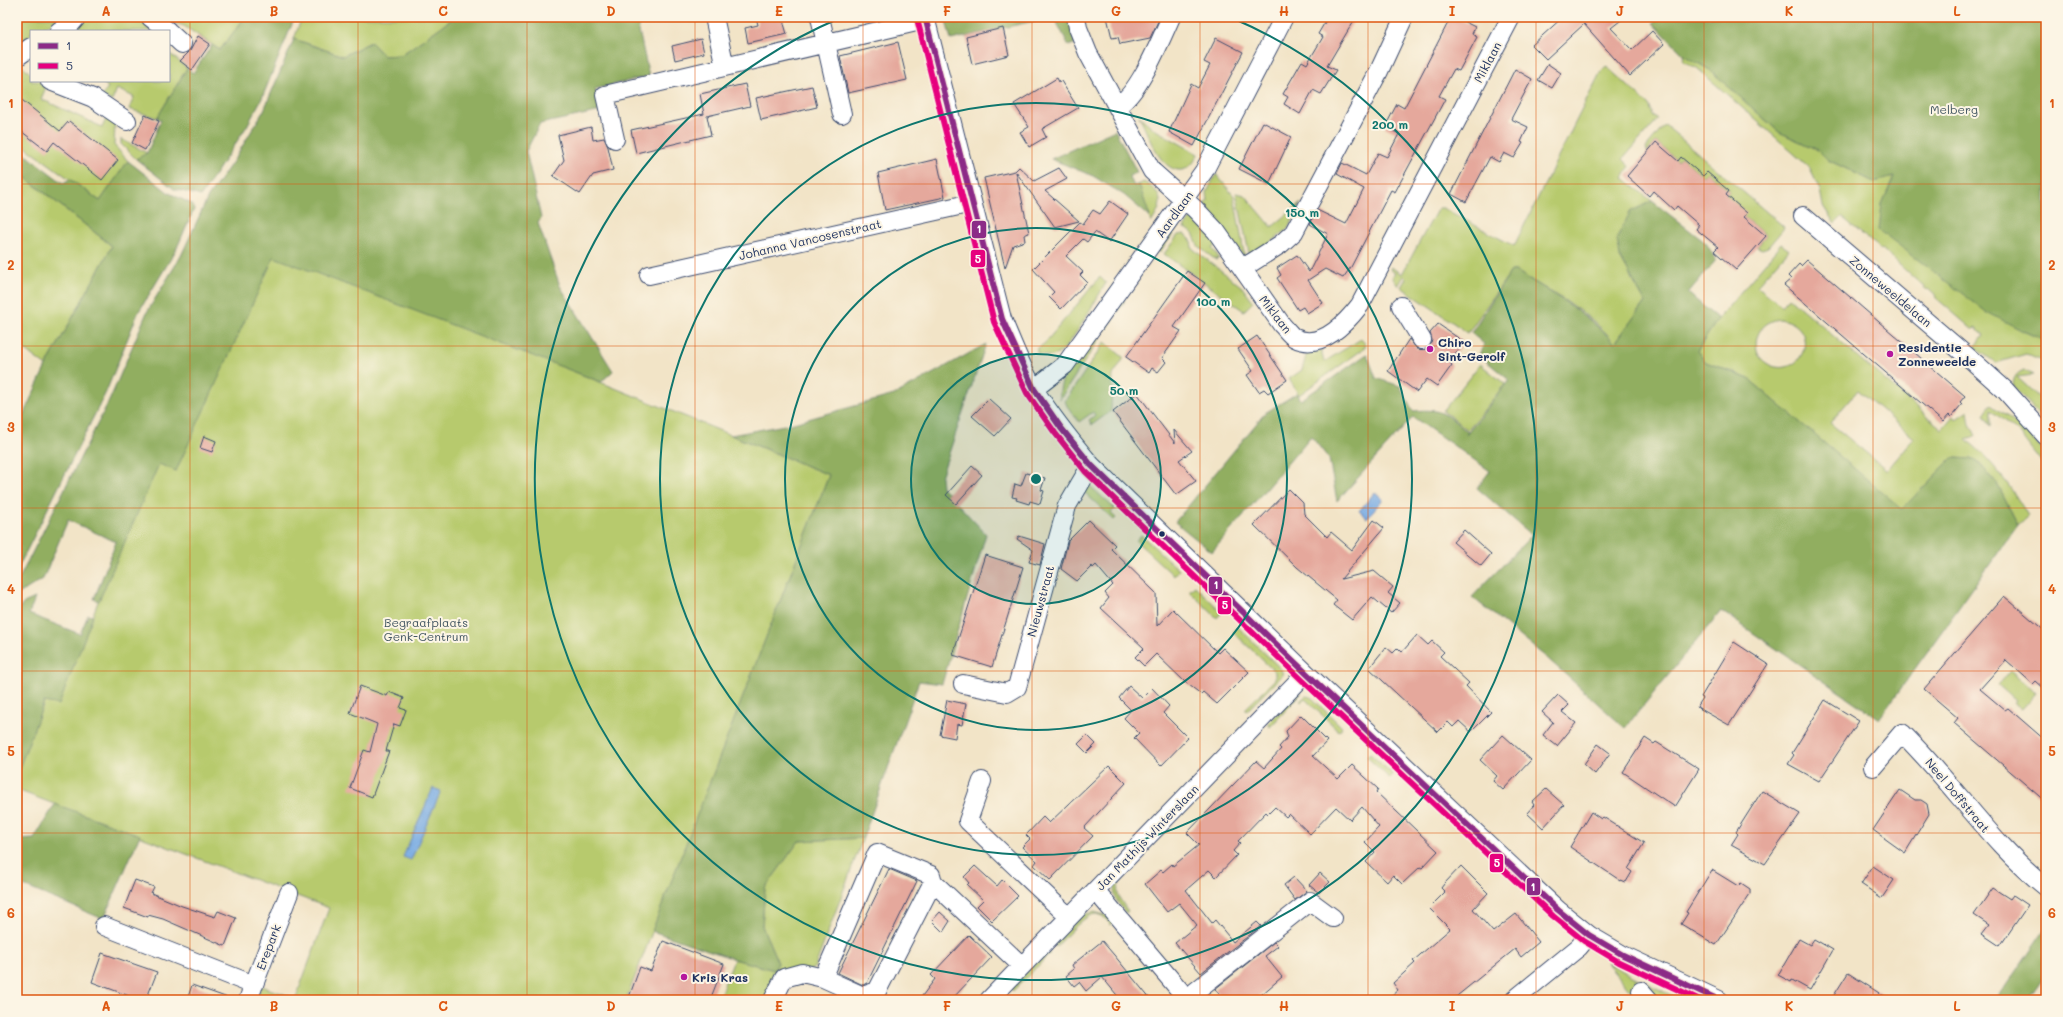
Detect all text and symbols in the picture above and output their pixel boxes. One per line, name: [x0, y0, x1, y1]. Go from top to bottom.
text: A: [101, 2, 111, 19]
text: B: [270, 2, 279, 19]
text: C: [438, 2, 448, 19]
text: D: [606, 2, 616, 19]
text: E: [775, 2, 783, 19]
text: F: [943, 2, 951, 19]
text: G: [1111, 2, 1121, 19]
text: H: [1279, 2, 1289, 19]
text: I: [1449, 2, 1456, 19]
text: J: [1616, 2, 1624, 19]
text: K: [1785, 2, 1794, 19]
text: L: [1953, 2, 1961, 19]
legend: [30, 30, 170, 82]
text: 1: [66, 37, 71, 53]
street label: Miklaan: [1470, 39, 1504, 85]
text: 5: [66, 57, 73, 73]
text: 1: [8, 94, 14, 111]
text: 1: [2049, 94, 2055, 111]
park label: Melberg: [1930, 101, 1978, 117]
text: 200 m: [1372, 116, 1408, 132]
street label: Aardlaan: [1152, 187, 1196, 241]
text: 150 m: [1285, 204, 1319, 220]
street label: Johanna Vancosenstraat: [737, 215, 883, 263]
line badge: 1: [971, 220, 987, 239]
text: 1: [977, 221, 981, 236]
line badge: 5: [970, 249, 986, 268]
text: 5: [975, 251, 982, 266]
street label: Zonneweeldelaan: [1847, 252, 1935, 330]
text: 2: [7, 256, 15, 273]
text: 2: [2048, 256, 2056, 273]
street label: Miklaan: [1256, 292, 1296, 336]
text: 100 m: [1196, 293, 1230, 309]
place label: Chiro Sint-Gerolf: [1438, 334, 1506, 364]
place label: Residentie Zonneweelde: [1898, 339, 1976, 369]
marker: Chiro Sint-Gerolf: [1425, 344, 1435, 354]
marker: Residentie Zonneweelde: [1885, 349, 1895, 359]
text: 50 m: [1110, 382, 1138, 398]
text: 3: [7, 418, 15, 435]
text: 3: [2048, 418, 2056, 435]
centre of rings: [1029, 472, 1043, 486]
unlabelled marker: [1157, 529, 1167, 539]
street label: Nieuwstraat: [1023, 564, 1057, 638]
line badge: 1: [1208, 576, 1223, 595]
text: 1: [1214, 577, 1218, 592]
text: 4: [7, 580, 15, 597]
text: 4: [2048, 580, 2056, 597]
line badge: 5: [1217, 596, 1232, 615]
text: 5: [1222, 597, 1229, 612]
park label: Begraafplaats Genk-Centrum: [384, 614, 468, 644]
text: 5: [7, 742, 15, 759]
text: 5: [2048, 742, 2056, 759]
street label: Neel Doffstraat: [1922, 754, 1994, 836]
street label: Jan Mathijs Winterslaan: [1092, 781, 1202, 893]
line badge: 5: [1489, 853, 1504, 873]
text: 5: [1494, 855, 1501, 870]
line badge: 1: [1526, 877, 1541, 896]
text: 1: [1531, 879, 1535, 894]
text: 6: [7, 904, 15, 921]
text: 6: [2048, 904, 2056, 921]
street label: Erepark: [252, 922, 284, 972]
place label: Kris Kras: [692, 969, 748, 985]
marker: Kris Kras: [679, 972, 689, 982]
text: A: [101, 997, 111, 1014]
text: B: [270, 997, 279, 1014]
text: C: [438, 997, 448, 1014]
text: D: [606, 997, 616, 1014]
text: E: [775, 997, 783, 1014]
text: F: [943, 997, 951, 1014]
text: G: [1111, 997, 1121, 1014]
text: H: [1279, 997, 1289, 1014]
text: I: [1449, 997, 1456, 1014]
text: J: [1616, 997, 1624, 1014]
text: K: [1785, 997, 1794, 1014]
text: L: [1953, 997, 1961, 1014]

